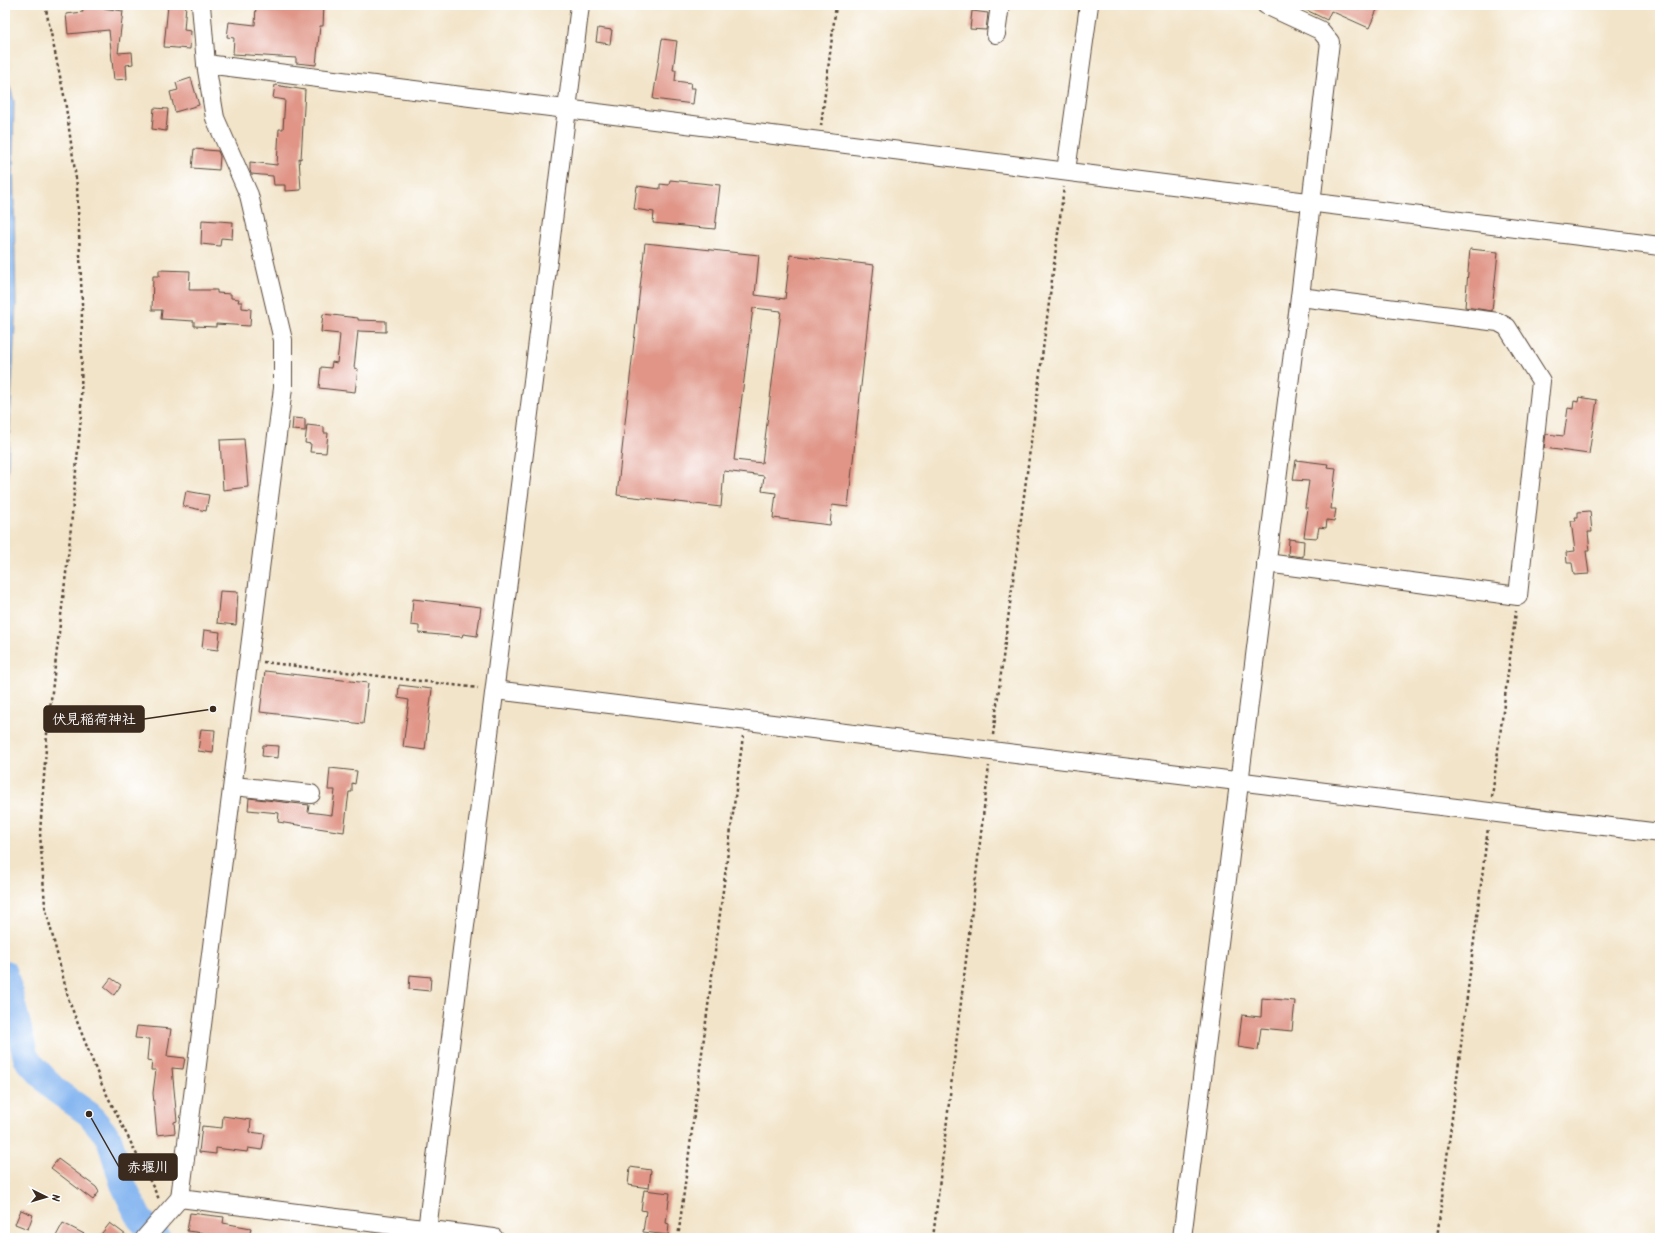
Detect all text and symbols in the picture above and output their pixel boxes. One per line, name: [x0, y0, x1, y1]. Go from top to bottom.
callout: 伏見稲荷神社: [44, 706, 144, 732]
text: 伏見稲荷神社: [52, 709, 136, 731]
callout: 赤堰川: [119, 1154, 177, 1180]
text: 赤堰川: [127, 1157, 169, 1179]
north arrow: [26, 1177, 66, 1217]
text: N: [46, 1194, 64, 1202]

